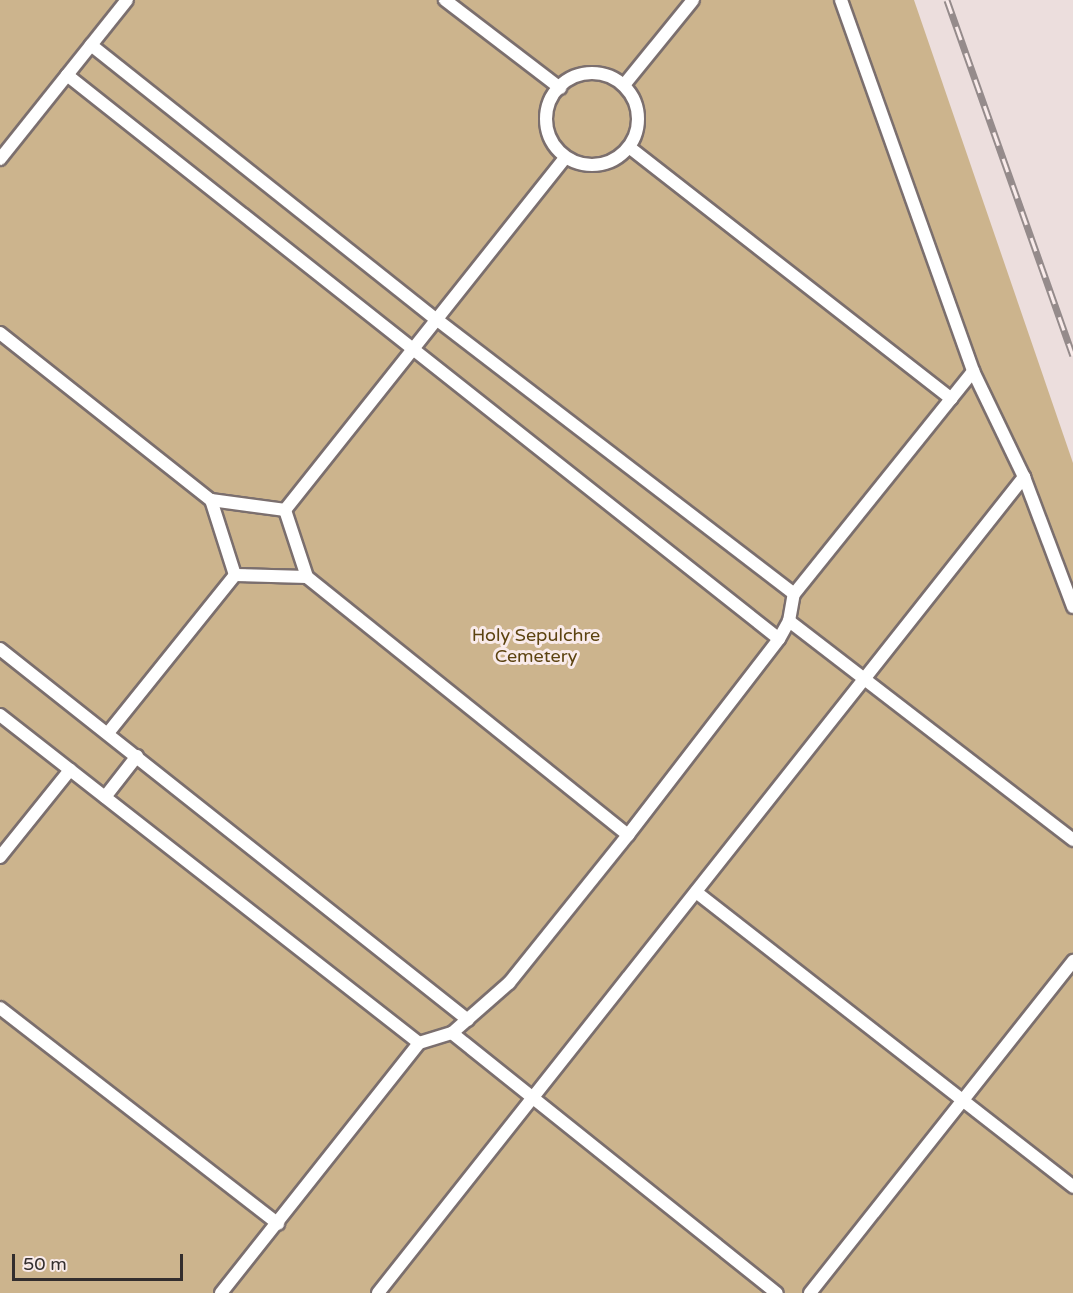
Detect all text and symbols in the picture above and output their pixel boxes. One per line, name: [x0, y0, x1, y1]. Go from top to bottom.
park label: Holy Sepulchre Cemetery: [472, 625, 600, 668]
scale bar: [15, 1242, 186, 1280]
text: 50 m: [23, 1253, 67, 1275]

